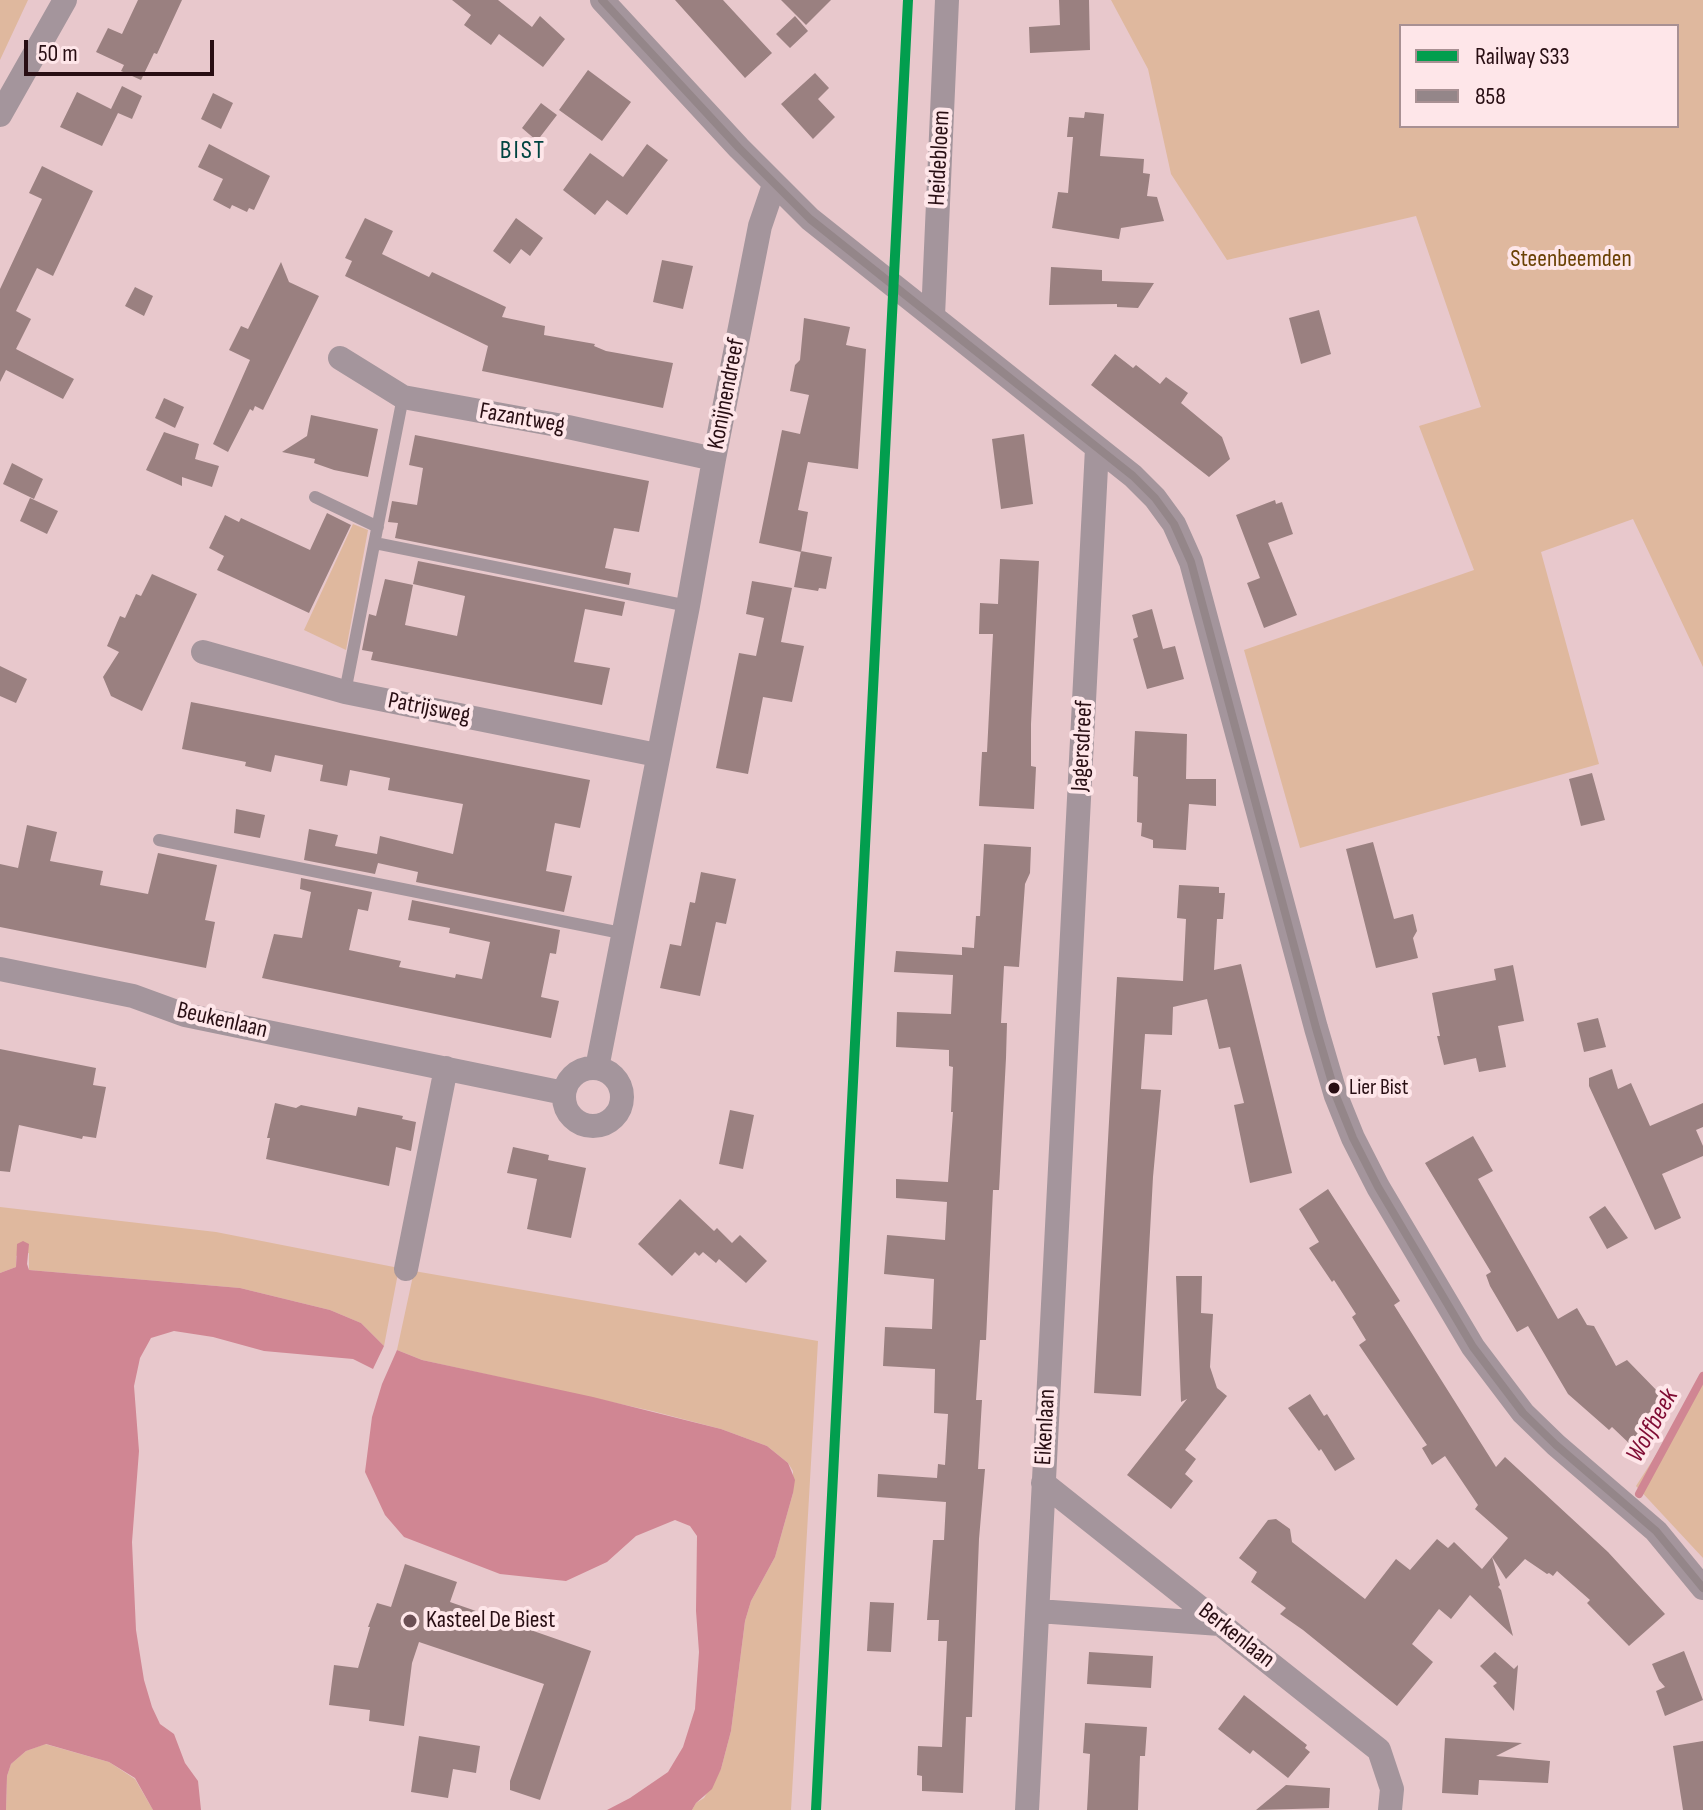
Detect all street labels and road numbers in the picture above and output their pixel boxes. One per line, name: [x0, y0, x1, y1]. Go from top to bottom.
street label: Heidebloem: [923, 110, 957, 206]
street label: Konijnendreef: [702, 336, 752, 452]
street label: Fazantweg: [477, 397, 567, 441]
street label: Patrijsweg: [385, 687, 473, 731]
street label: Jagersdreef: [1066, 700, 1100, 792]
street label: Beukenlaan: [174, 997, 270, 1045]
street label: Eikenlaan: [1030, 1388, 1062, 1466]
street label: Berkenlaan: [1192, 1597, 1280, 1675]

